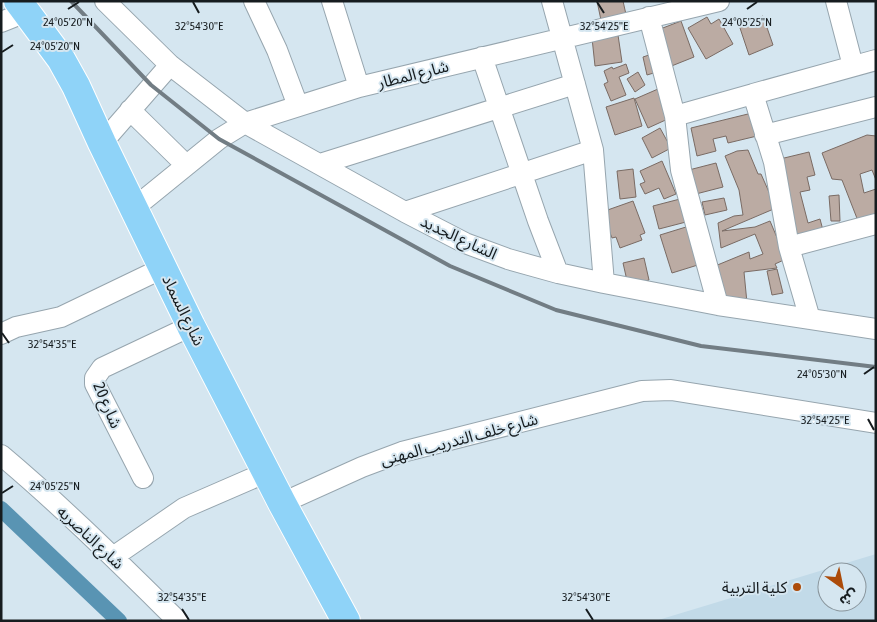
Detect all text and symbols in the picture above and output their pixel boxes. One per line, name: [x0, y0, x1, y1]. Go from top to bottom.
text: 24°05'20"N: [43, 15, 93, 29]
text: 24°05'25"N: [722, 15, 772, 29]
text: 32°54'30"E: [175, 19, 223, 33]
text: 32°54'25"E: [580, 19, 628, 33]
text: 24°05'20"N: [30, 39, 80, 53]
street label: شارع المطار: [375, 56, 451, 96]
street label: الشارع الجديد: [416, 211, 500, 266]
street label: شارع السماد: [156, 272, 209, 350]
text: 32°54'35"E: [28, 337, 76, 351]
text: 24°05'30"N: [797, 367, 847, 381]
street label: شارع 20: [87, 379, 126, 432]
street label: شارع خلف التدريب المهنى: [378, 409, 541, 473]
text: 32°54'25"E: [801, 413, 849, 427]
text: 24°05'25"N: [30, 479, 80, 493]
street label: شارع الناصريه: [51, 502, 128, 575]
north arrow: [817, 562, 867, 612]
place label: كلية التربية: [722, 578, 787, 597]
marker: كلية التربية: [791, 581, 803, 593]
text: ش: [837, 586, 861, 610]
text: 32°54'35"E: [158, 590, 206, 604]
text: 32°54'30"E: [562, 590, 610, 604]

